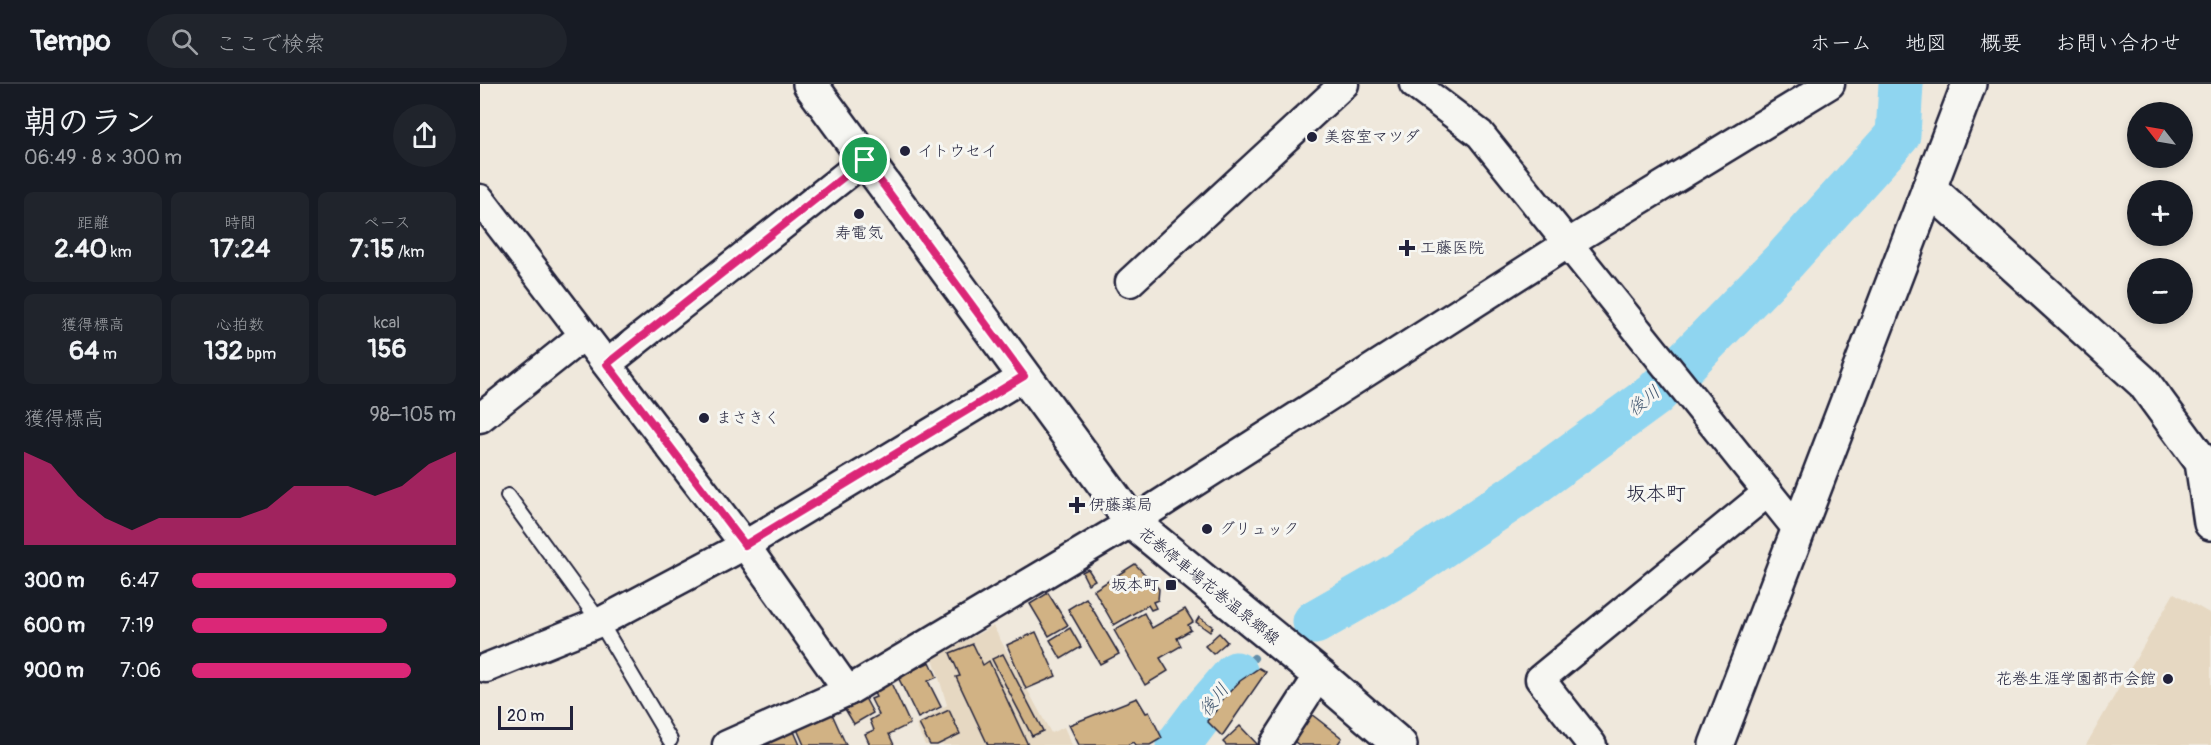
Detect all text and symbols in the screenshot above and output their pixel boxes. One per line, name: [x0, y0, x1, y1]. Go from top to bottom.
search box: [147, 14, 567, 68]
text: Tempo: [30, 24, 111, 59]
icon: search: [168, 25, 201, 58]
text: ここで検索: [216, 30, 326, 58]
text: ホーム: [1810, 30, 1872, 57]
text: 地図: [1905, 30, 1947, 57]
text: 概要: [1980, 30, 2022, 57]
text: お問い合わせ: [2055, 30, 2181, 57]
text: 朝のラン: [24, 102, 156, 143]
north arrow: [2127, 102, 2193, 168]
map controls: [2127, 102, 2193, 324]
button: share: [393, 104, 456, 167]
place label: 美容室マツダ: [1324, 127, 1420, 147]
marker: 美容室マツダ: [1305, 130, 1319, 144]
pin: [839, 134, 890, 185]
place label: イトウセイ: [917, 141, 997, 161]
icon: arrive: [848, 143, 881, 176]
marker: イトウセイ: [898, 144, 912, 158]
text: 06:49 · 8 × 300 m: [24, 145, 182, 170]
button: +: [2127, 180, 2193, 246]
marker: 寿電気: [852, 207, 866, 221]
text: 距離: [77, 213, 109, 233]
text: 時間: [224, 213, 256, 233]
text: ペース: [363, 213, 411, 233]
place label: 寿電気: [835, 223, 883, 243]
text: 2.40: [54, 233, 107, 265]
text: 17:24: [210, 233, 270, 265]
text: 7:15: [349, 233, 394, 265]
place label: 工藤医院: [1420, 238, 1484, 258]
marker: 工藤医院: [1398, 239, 1416, 257]
text: km: [107, 242, 132, 262]
text: /km: [394, 242, 425, 262]
button: −: [2127, 258, 2193, 324]
text: kcal: [374, 313, 400, 333]
text: 獲得標高: [61, 315, 125, 335]
text: 心拍数: [216, 315, 264, 335]
text: 156: [367, 333, 407, 365]
text: 64: [69, 335, 99, 367]
text: 132: [204, 335, 243, 367]
text: m: [99, 344, 117, 364]
text: bpm: [243, 344, 276, 364]
water label: 後川: [1623, 381, 1665, 421]
text: 98–105 m: [369, 402, 456, 427]
text: 獲得標高: [24, 406, 104, 431]
place label: まさきく: [716, 408, 780, 428]
marker: まさきく: [697, 411, 711, 425]
district label: 坂本町: [1626, 481, 1686, 506]
place label: 伊藤薬局: [1089, 495, 1153, 515]
marker: 伊藤薬局: [1070, 498, 1084, 512]
place label: グリュック: [1219, 519, 1299, 539]
marker: グリュック: [1200, 522, 1214, 536]
street label: 花巻停車場花巻温泉郷線: [1134, 523, 1284, 649]
text: 300 m: [24, 568, 85, 593]
text: 6:47: [120, 568, 159, 593]
place label: 坂本町: [1111, 575, 1159, 595]
marker: 坂本町: [1164, 578, 1178, 592]
text: 600 m: [24, 613, 85, 638]
text: 7:19: [120, 613, 154, 638]
text: 900 m: [24, 658, 84, 683]
text: 7:06: [120, 658, 161, 683]
place label: 花巻生涯学園都市会館: [1996, 669, 2156, 689]
marker: 花巻生涯学園都市会館: [2161, 672, 2175, 686]
water label: 後川: [1194, 679, 1234, 721]
scale bar: [498, 703, 573, 730]
text: 20 m: [507, 706, 545, 726]

